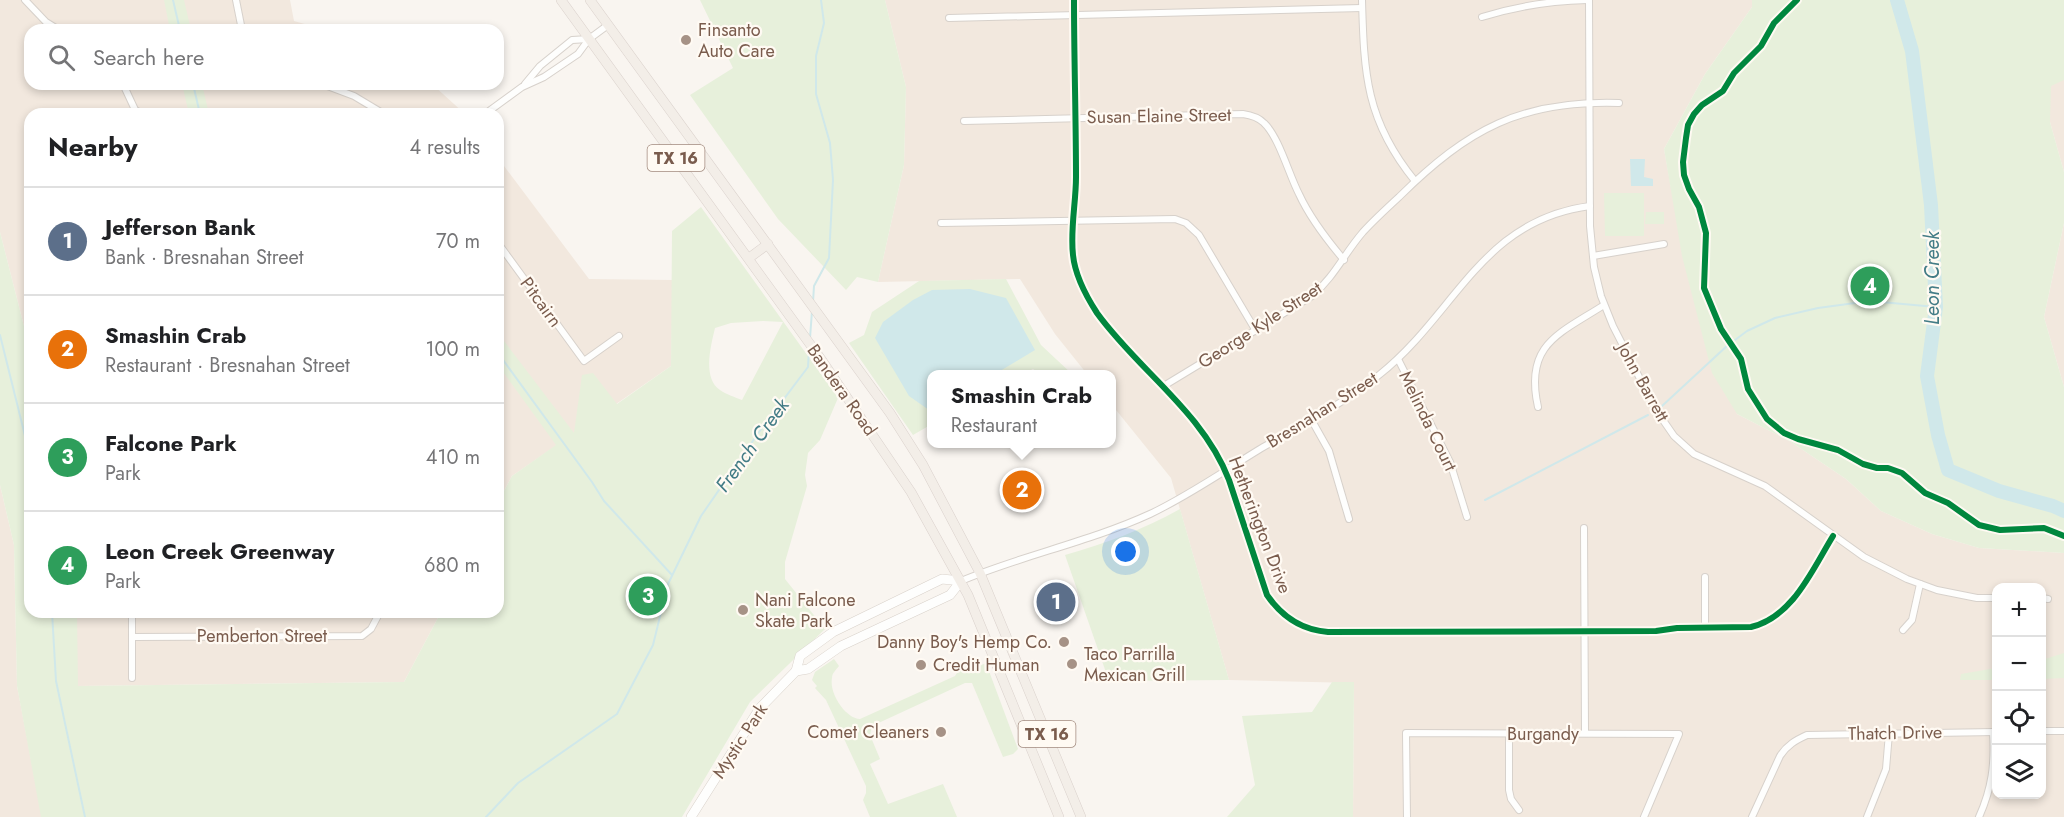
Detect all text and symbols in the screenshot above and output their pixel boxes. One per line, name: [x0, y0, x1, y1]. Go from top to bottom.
place label: Finsanto Auto Care: [698, 17, 775, 64]
search box: [24, 24, 504, 90]
marker: Finsanto Auto Care: [679, 33, 693, 47]
icon: search: [45, 41, 78, 74]
text: Search here: [93, 41, 204, 73]
street label: Susan Elaine Street: [1087, 102, 1232, 130]
text: Nearby: [48, 128, 137, 166]
text: 4 results: [409, 133, 480, 162]
road number: TX 16: [648, 145, 704, 171]
text: Jefferson Bank: [105, 211, 256, 243]
text: 1: [62, 227, 73, 256]
text: 70 m: [436, 227, 480, 256]
water label: Leon Creek: [1918, 230, 1947, 325]
text: Bank · Bresnahan Street: [105, 243, 304, 272]
pin: 4: [1850, 264, 1890, 308]
street label: Pitcairn: [514, 272, 568, 332]
street label: George Kyle Street: [1193, 275, 1328, 375]
text: Smashin Crab: [105, 319, 246, 351]
text: 2: [61, 335, 74, 364]
text: 100 m: [425, 335, 480, 364]
street label: John Barrett: [1610, 336, 1676, 427]
street label: Bandera Road: [801, 339, 883, 441]
text: Restaurant · Bresnahan Street: [105, 351, 350, 380]
street label: Bresnahan Street: [1261, 365, 1383, 455]
street label: Melinda Court: [1393, 367, 1464, 476]
popup: [927, 370, 1116, 448]
text: Smashin Crab: [951, 379, 1092, 411]
water label: French Creek: [708, 391, 797, 498]
text: Restaurant: [951, 411, 1037, 440]
text: Falcone Park: [105, 427, 237, 459]
text: 3: [61, 443, 74, 472]
text: 410 m: [426, 443, 480, 472]
street label: Hetherington Drive: [1222, 453, 1298, 597]
text: Park: [105, 459, 141, 488]
pin: 2: [1002, 468, 1042, 512]
text: Leon Creek Greenway: [105, 535, 334, 567]
your location: [1111, 537, 1140, 566]
text: 4: [61, 551, 74, 580]
text: 680 m: [424, 551, 480, 580]
text: Park: [105, 567, 141, 596]
pin: 3: [628, 574, 668, 618]
pin: 1: [1036, 580, 1076, 624]
map controls: [1992, 583, 2046, 799]
button: +: [1992, 583, 2046, 637]
place label: Nani Falcone Skate Park: [755, 587, 856, 634]
marker: Nani Falcone Skate Park: [736, 603, 750, 617]
street label: Pemberton Street: [197, 623, 328, 649]
place label: Danny Boy's Hemp Co.: [877, 629, 1052, 655]
marker: Danny Boy's Hemp Co.: [1057, 635, 1071, 649]
button: −: [1992, 637, 2046, 691]
place label: Taco Parrilla Mexican Grill: [1084, 641, 1185, 688]
place label: Credit Human: [933, 652, 1040, 678]
marker: Taco Parrilla Mexican Grill: [1065, 657, 1079, 671]
marker: Credit Human: [914, 658, 928, 672]
button: locate: [1992, 691, 2046, 745]
street label: Mystic Park: [706, 698, 774, 784]
place label: Comet Cleaners: [807, 719, 929, 745]
street label: Thatch Drive: [1848, 719, 1942, 747]
road number: TX 16: [1018, 721, 1076, 747]
street label: Burgandy: [1507, 721, 1579, 747]
marker: Comet Cleaners: [934, 725, 948, 739]
button: layers: [1992, 745, 2046, 799]

